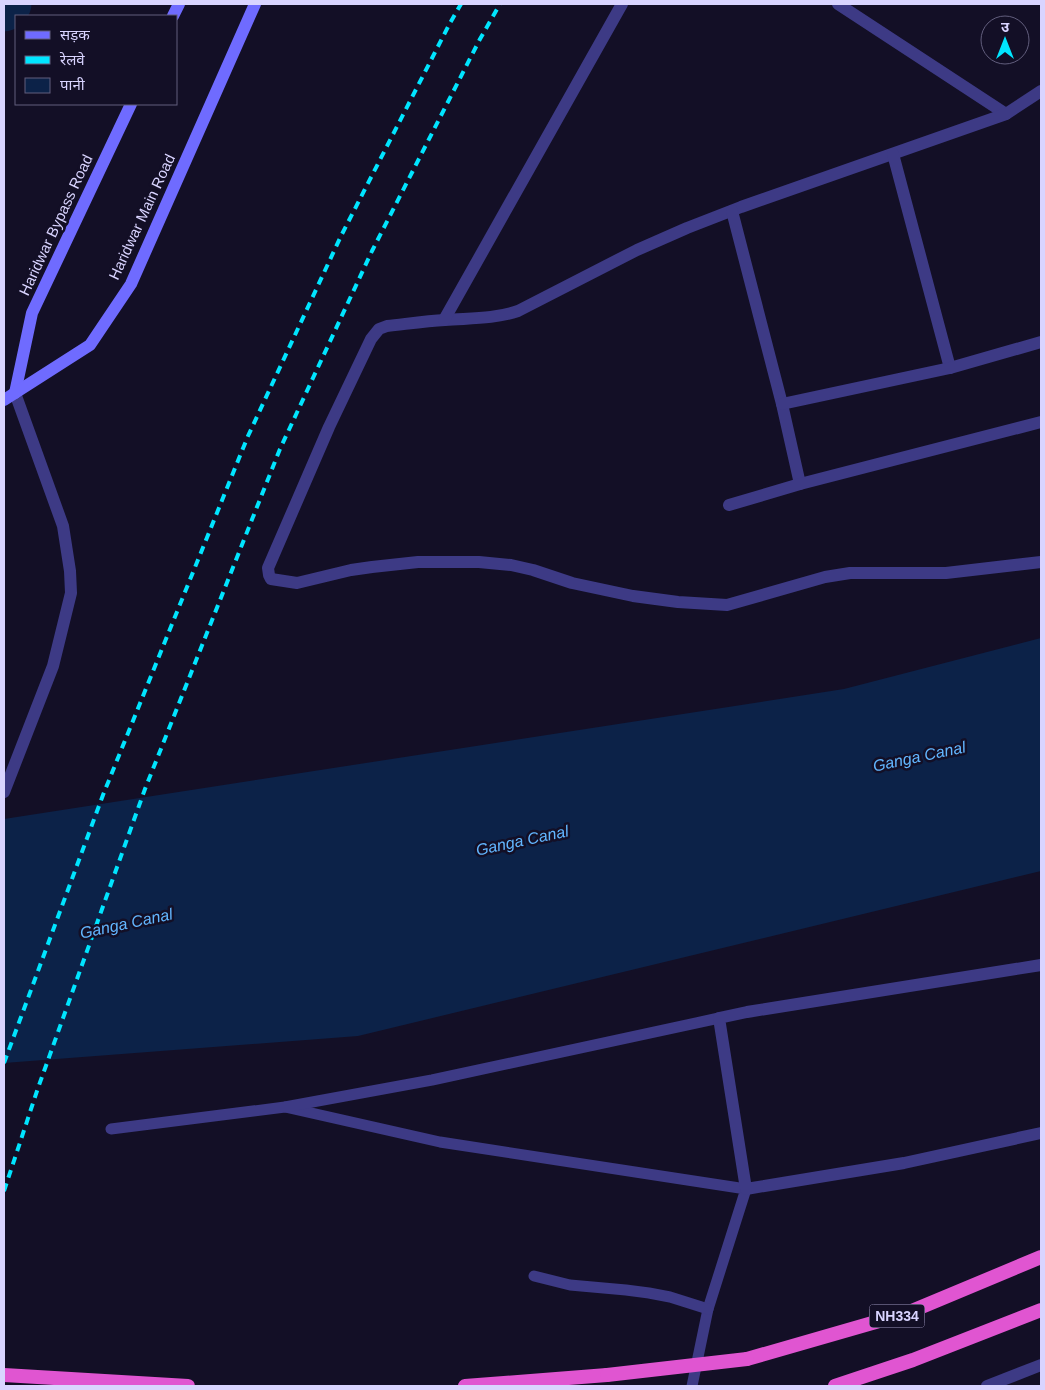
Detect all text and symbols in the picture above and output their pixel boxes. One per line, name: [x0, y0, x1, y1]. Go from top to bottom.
legend: [15, 15, 178, 105]
north arrow: [980, 15, 1030, 65]
text: उ: [1001, 19, 1010, 35]
text: सड़क: [60, 26, 90, 43]
text: रेलवे: [59, 51, 85, 68]
text: पानी: [60, 76, 86, 93]
street label: Haridwar Main Road: [105, 151, 178, 282]
street label: Haridwar Bypass Road: [15, 152, 96, 298]
water label: Ganga Canal: [871, 738, 967, 775]
water label: Ganga Canal: [474, 822, 570, 859]
water label: Ganga Canal: [78, 905, 174, 942]
road number: NH334: [870, 1304, 924, 1328]

